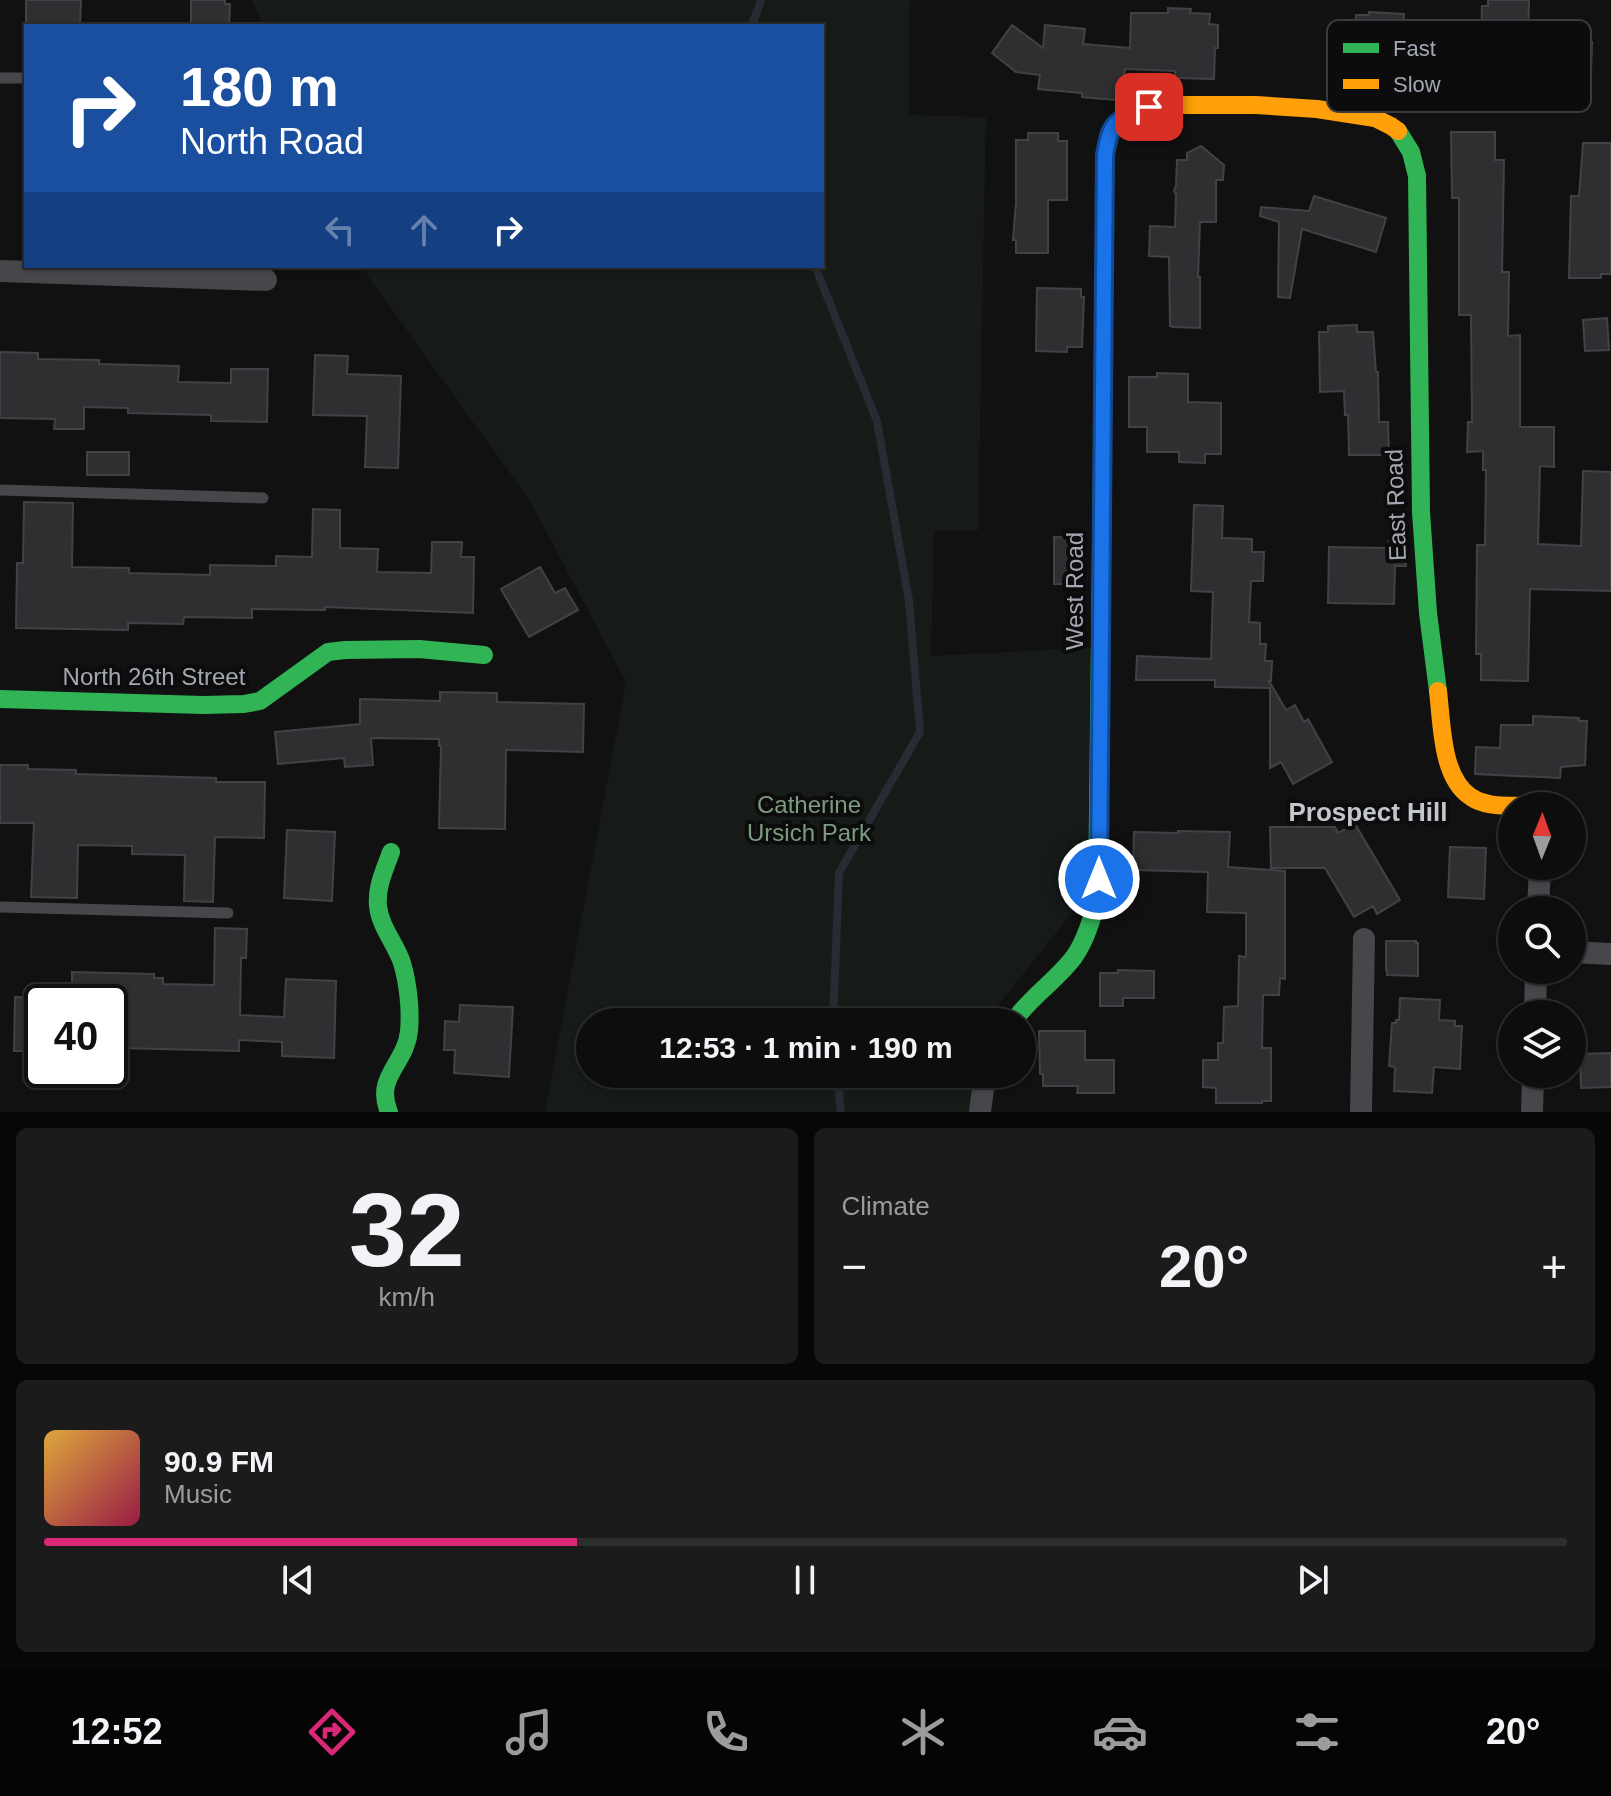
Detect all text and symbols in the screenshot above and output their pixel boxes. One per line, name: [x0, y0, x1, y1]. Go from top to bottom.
legend: [1327, 20, 1591, 112]
text: Fast: [1393, 36, 1436, 61]
text: 180 m: [180, 55, 339, 118]
icon: right: [48, 56, 152, 160]
text: Slow: [1393, 72, 1441, 97]
pin: [1115, 73, 1183, 141]
icon: arrive: [1127, 85, 1171, 129]
text: North Road: [180, 121, 364, 162]
icon: left: [318, 208, 362, 252]
icon: ahead: [402, 208, 446, 252]
icon: right: [486, 208, 530, 252]
street label: East Road: [1380, 449, 1411, 561]
street label: West Road: [1061, 532, 1088, 650]
street label: North 26th Street: [63, 663, 246, 690]
park label: Catherine Ursich Park: [747, 791, 872, 846]
north arrow: [1498, 792, 1586, 880]
map controls: [1498, 792, 1586, 1088]
district label: Prospect Hill: [1289, 797, 1447, 827]
position arrow: [1057, 837, 1141, 921]
button: search: [1498, 896, 1586, 984]
speed limit sign: 40: [24, 984, 128, 1088]
button: layers: [1498, 1000, 1586, 1088]
text: 12:53 · 1 min · 190 m: [659, 1031, 953, 1064]
text: 32: [349, 1172, 465, 1288]
text: Climate: [842, 1191, 930, 1221]
text: 20°: [1159, 1233, 1250, 1300]
text: −: [842, 1242, 867, 1291]
text: +: [1541, 1242, 1567, 1291]
text: km/h: [379, 1282, 435, 1312]
text: 90.9 FM: [164, 1445, 274, 1478]
text: Music: [164, 1479, 232, 1509]
icon: previous: [276, 1558, 320, 1602]
icon: pause: [783, 1558, 827, 1602]
icon: next: [1291, 1558, 1335, 1602]
icon: directions: [304, 1704, 360, 1760]
icon: music: [501, 1704, 557, 1760]
icon: phone: [698, 1704, 754, 1760]
icon: climate: [895, 1704, 951, 1760]
icon: car: [1092, 1704, 1148, 1760]
icon: filters: [1289, 1704, 1345, 1760]
text: 12:52: [71, 1711, 163, 1752]
text: 20°: [1486, 1711, 1540, 1752]

